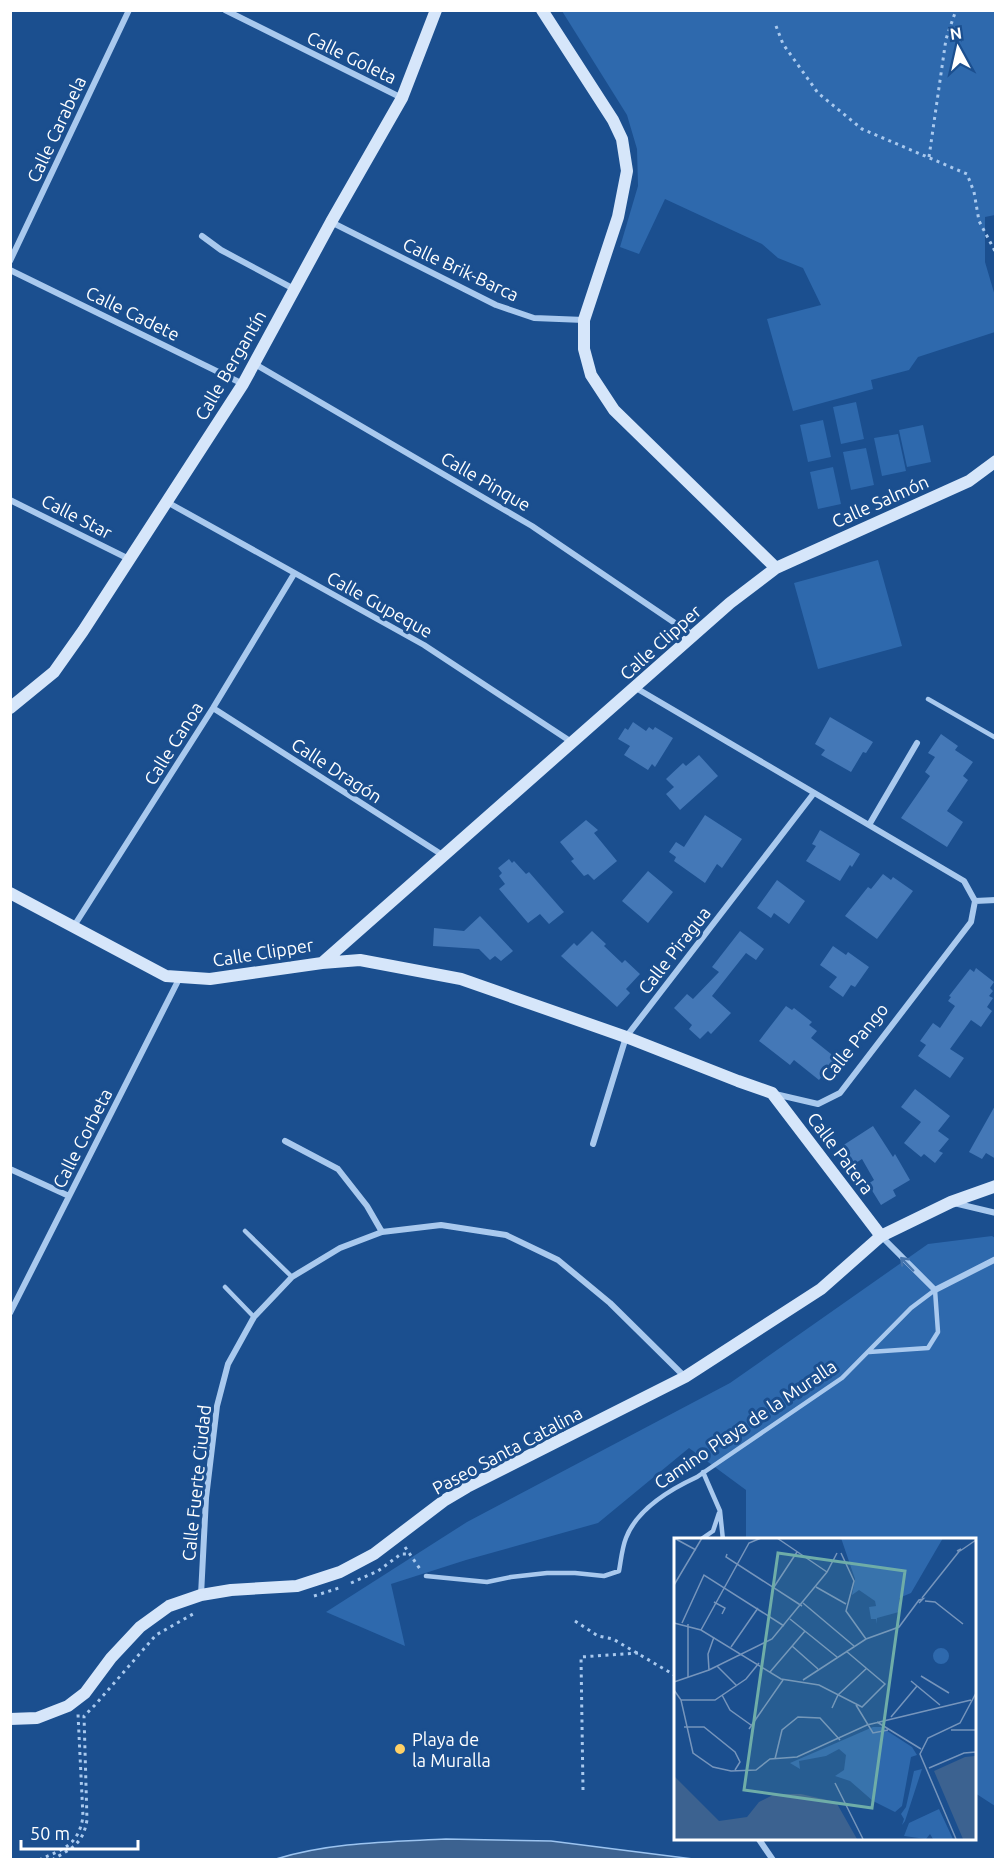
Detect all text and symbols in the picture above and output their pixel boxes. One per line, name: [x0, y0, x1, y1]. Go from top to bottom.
north arrow: [928, 18, 988, 78]
text: N: [949, 23, 963, 43]
street label: Calle Goleta: [304, 27, 400, 87]
street label: Calle Carabela: [23, 73, 89, 185]
street label: Calle Brik-Barca: [400, 233, 522, 305]
street label: Calle Cadete: [83, 282, 183, 344]
street label: Calle Bergantín: [190, 306, 270, 424]
street label: Calle Pinque: [438, 447, 534, 515]
street label: Calle Salmón: [829, 471, 931, 531]
street label: Calle Star: [38, 490, 116, 542]
street label: Calle Gupeque: [324, 567, 436, 641]
street label: Calle Clipper: [616, 600, 705, 683]
street label: Calle Canoa: [140, 698, 206, 788]
street label: Calle Dragón: [288, 733, 386, 807]
street label: Calle Piragua: [634, 903, 714, 997]
street label: Calle Clipper: [211, 934, 315, 970]
street label: Calle Pango: [816, 999, 892, 1085]
street label: Calle Corbeta: [48, 1085, 116, 1191]
street label: Calle Patera: [804, 1108, 878, 1198]
one-way arrow: [900, 1256, 915, 1271]
street label: Camino Playa de la Muralla: [650, 1356, 840, 1492]
street label: Paseo Santa Catalina: [429, 1402, 585, 1498]
street label: Calle Fuerte Ciudad: [178, 1404, 214, 1562]
inset map: [674, 1538, 976, 1840]
place label: Playa de la Muralla: [412, 1729, 491, 1770]
marker: Playa de la Muralla: [393, 1742, 407, 1756]
scale bar: [21, 1813, 138, 1851]
text: 50 m: [30, 1823, 70, 1843]

